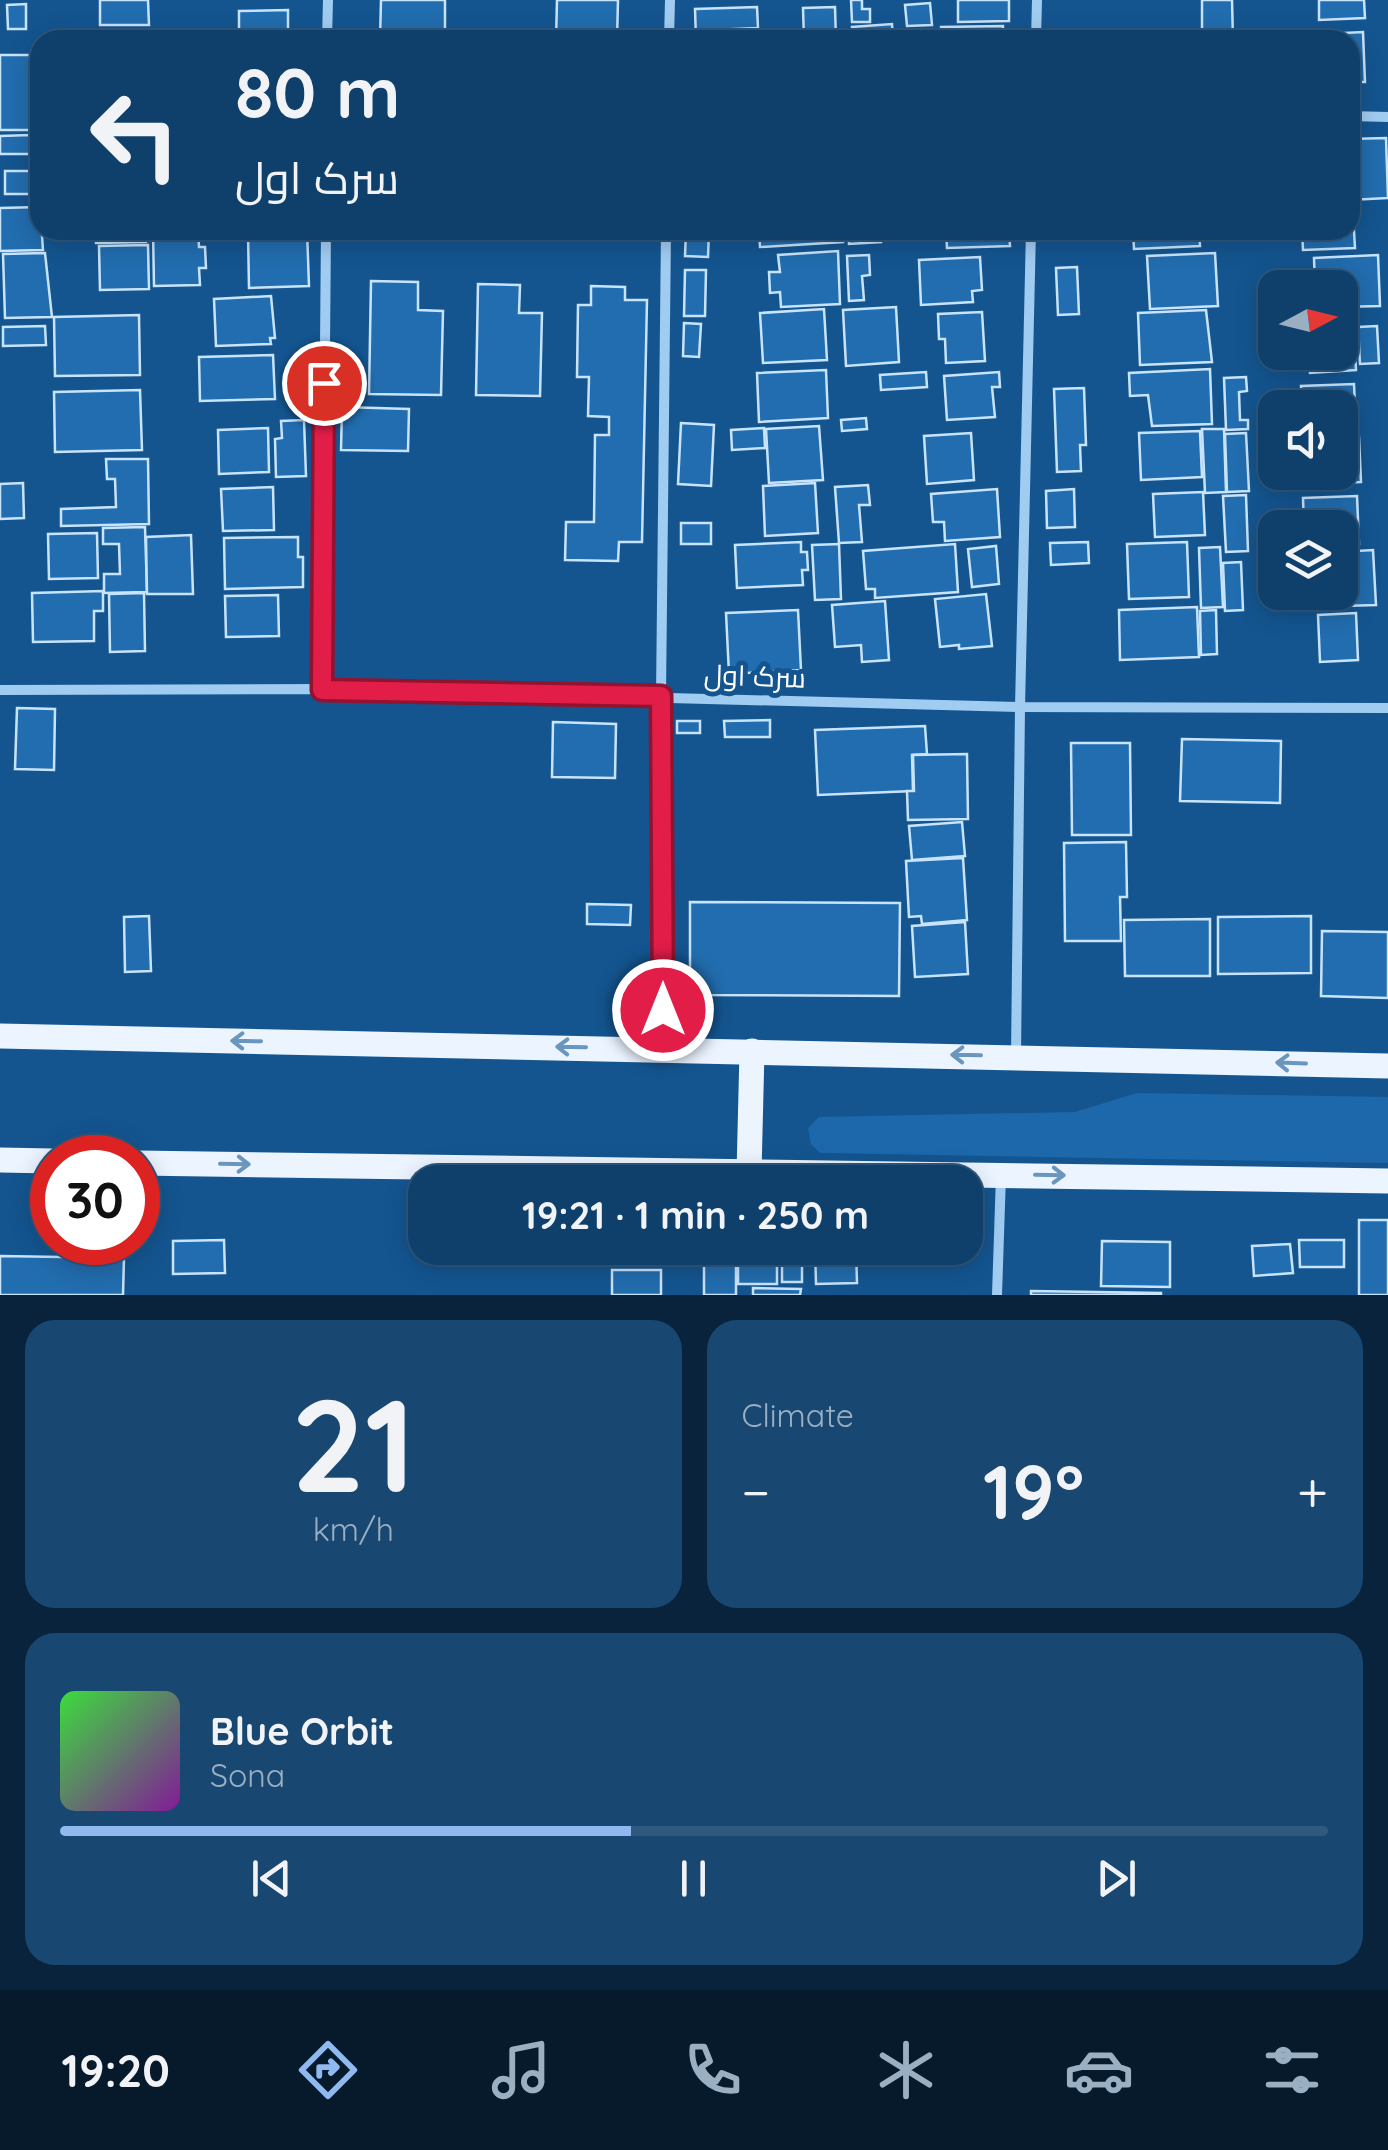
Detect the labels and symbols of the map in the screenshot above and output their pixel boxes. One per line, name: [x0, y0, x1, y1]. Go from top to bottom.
north arrow: [1258, 270, 1358, 370]
pin: [282, 341, 367, 426]
street label: سرک‌ اول: [703, 656, 807, 695]
position arrow: [611, 958, 715, 1062]
one-way arrow: [230, 1032, 262, 1050]
one-way arrow: [555, 1038, 587, 1057]
one-way arrow: [950, 1046, 982, 1064]
one-way arrow: [1275, 1054, 1307, 1073]
speed limit sign: 30: [30, 1135, 160, 1265]
one-way arrow: [218, 1155, 250, 1174]
one-way arrow: [1033, 1165, 1065, 1184]

